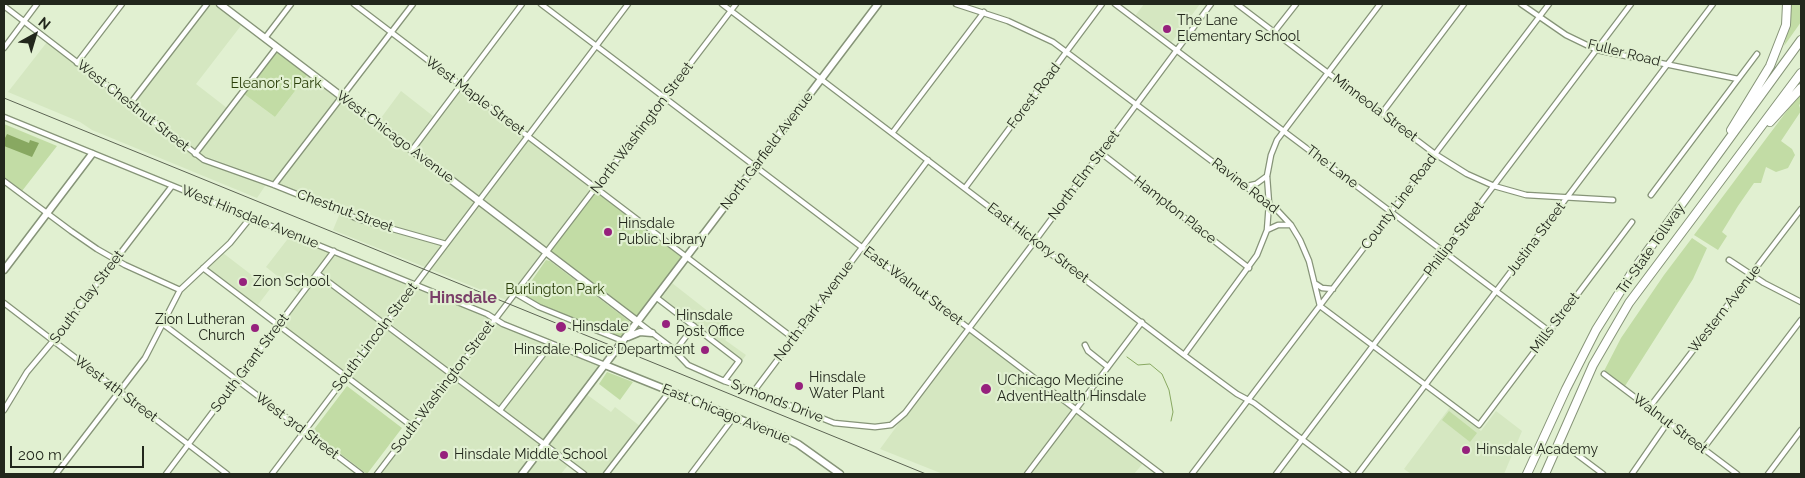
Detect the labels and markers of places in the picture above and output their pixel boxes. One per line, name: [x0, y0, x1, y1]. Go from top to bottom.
place label: The Lane Elementary School: [1177, 13, 1300, 46]
marker: The Lane Elementary School: [1161, 23, 1173, 35]
place label: Hinsdale Public Library: [618, 216, 707, 248]
marker: Hinsdale Public Library: [602, 226, 614, 238]
place label: Zion School: [253, 274, 330, 290]
marker: Zion School: [237, 276, 249, 288]
place label: Hinsdale Post Office: [676, 308, 745, 341]
place label: Zion Lutheran Church: [155, 312, 245, 344]
marker: Hinsdale Post Office: [660, 318, 672, 330]
place label: Hinsdale: [572, 319, 629, 335]
marker: Hinsdale: [554, 320, 568, 334]
marker: Zion Lutheran Church: [249, 322, 261, 334]
place label: Hinsdale Police Department: [514, 342, 695, 358]
marker: Hinsdale Police Department: [699, 344, 711, 356]
place label: Hinsdale Water Plant: [809, 370, 885, 402]
place label: UChicago Medicine AdventHealth Hinsdale: [997, 373, 1146, 406]
marker: Hinsdale Water Plant: [793, 380, 805, 392]
marker: UChicago Medicine AdventHealth Hinsdale: [979, 382, 993, 396]
place label: Hinsdale Academy: [1476, 442, 1598, 458]
marker: Hinsdale Academy: [1460, 444, 1472, 456]
place label: Hinsdale Middle School: [454, 447, 607, 463]
marker: Hinsdale Middle School: [438, 449, 450, 461]

